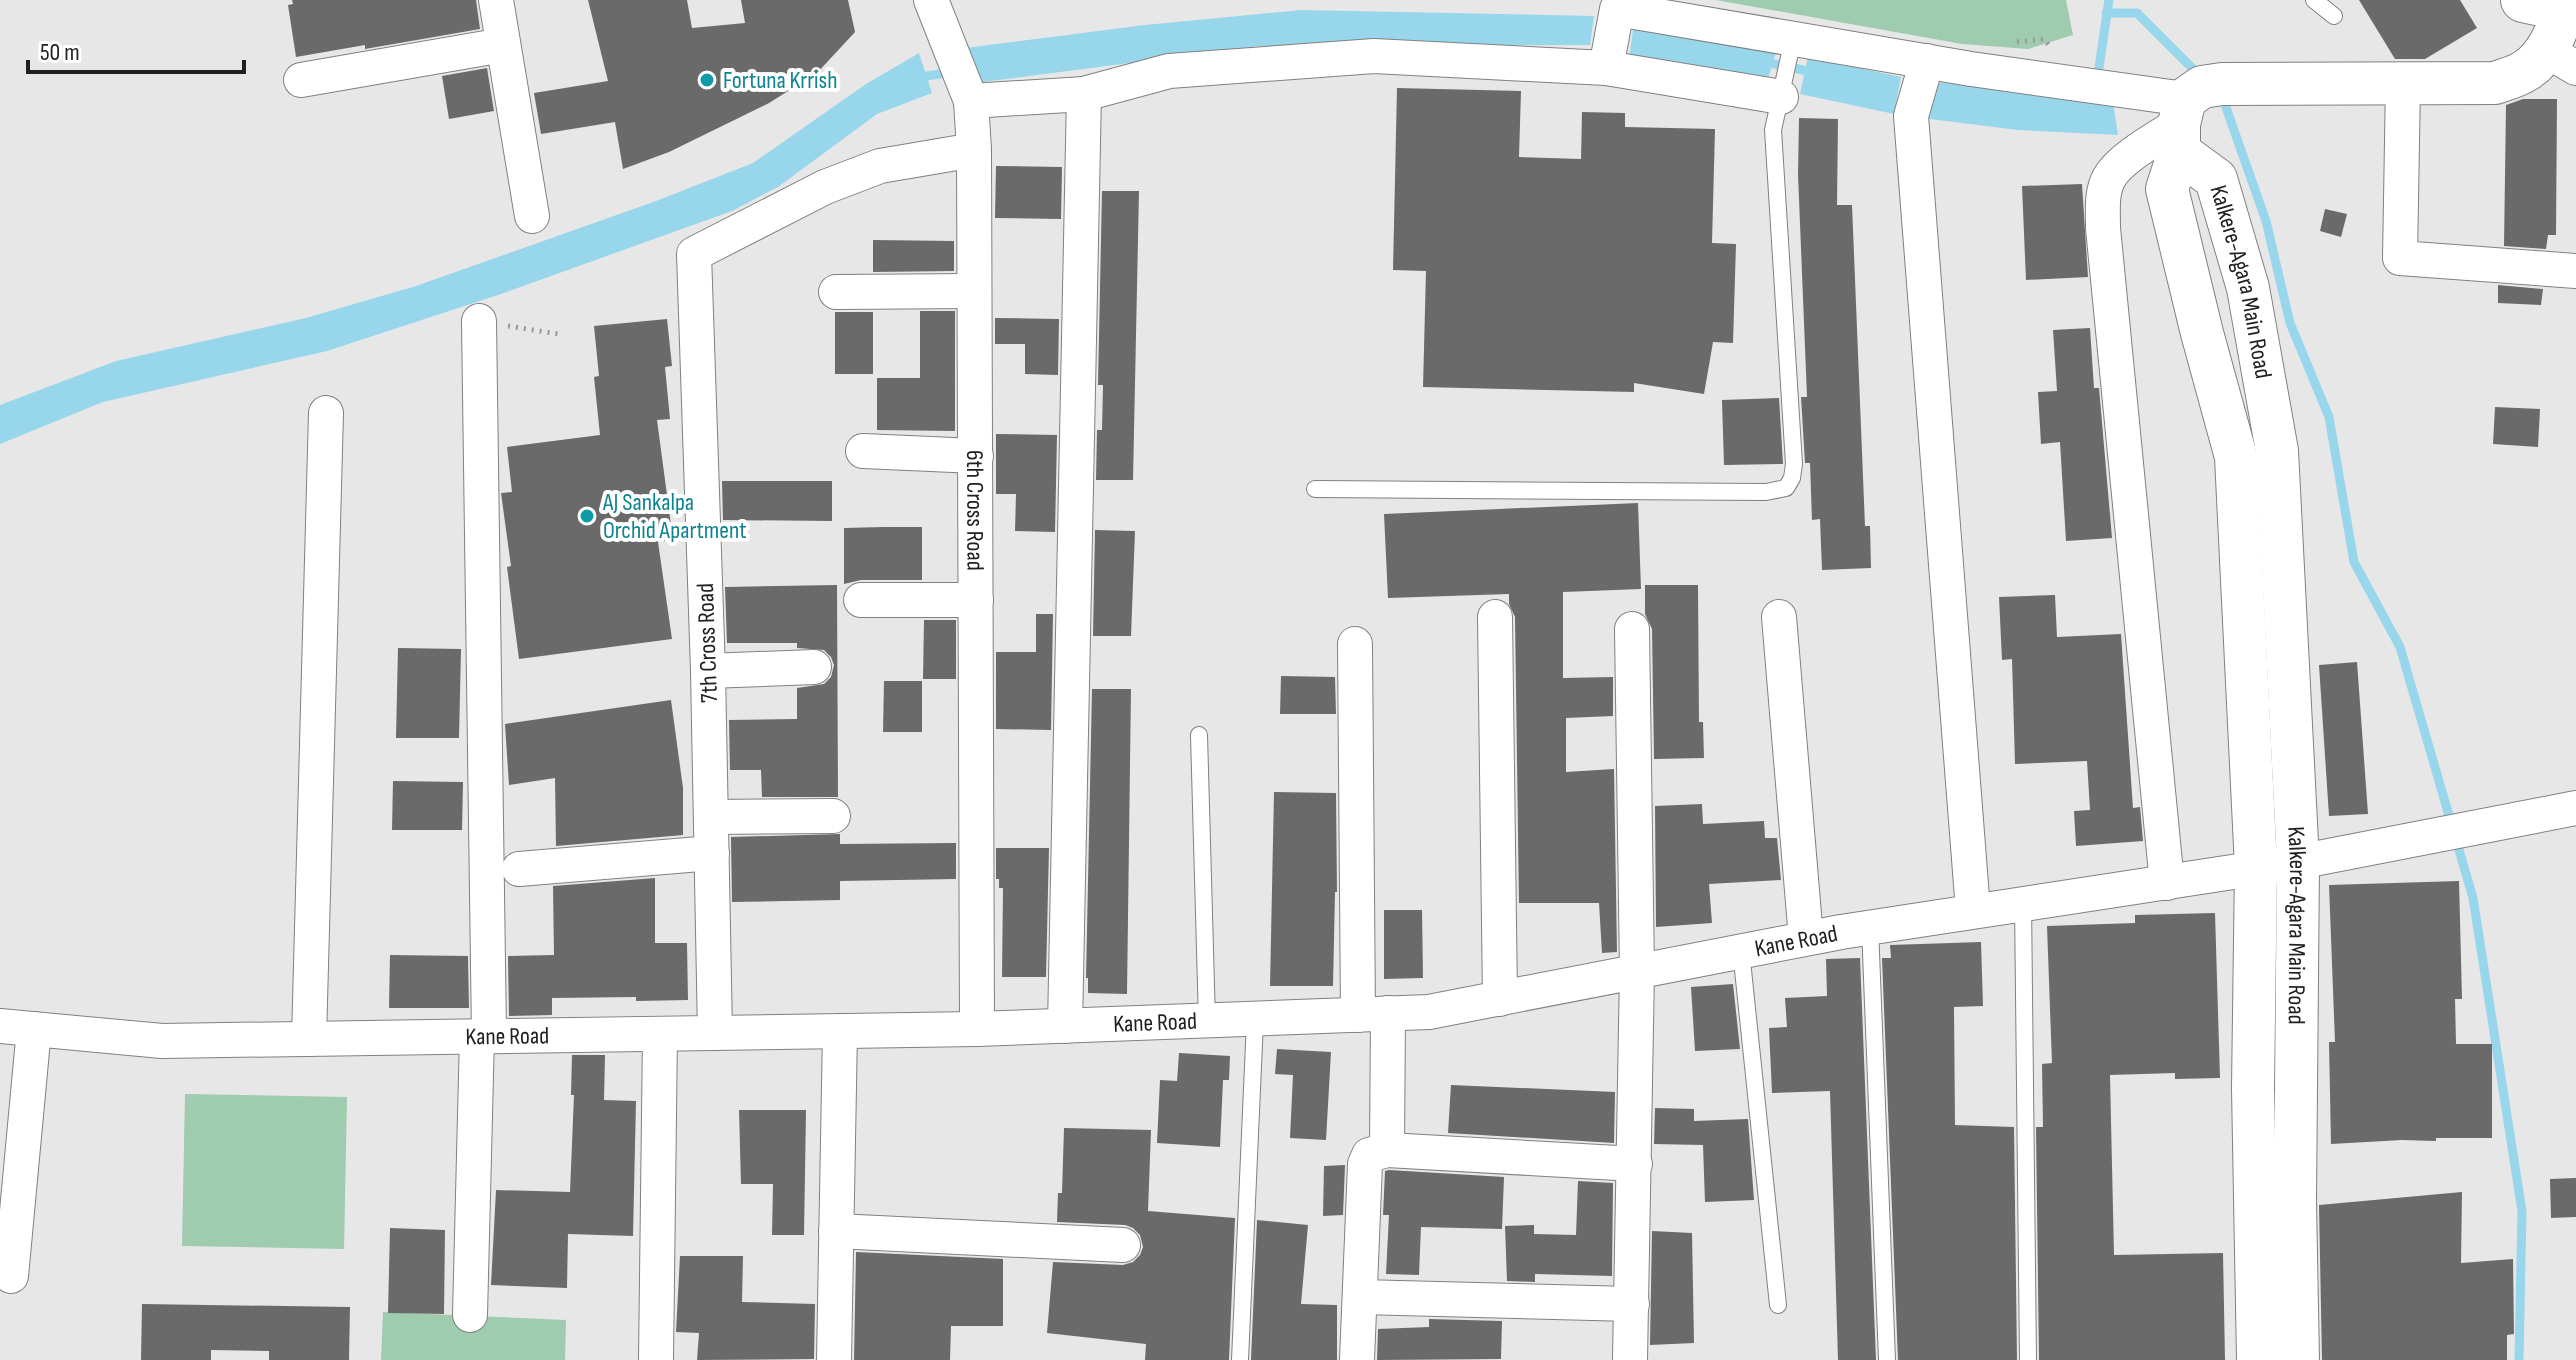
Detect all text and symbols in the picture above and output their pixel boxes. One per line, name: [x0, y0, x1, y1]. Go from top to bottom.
scale bar: [28, 24, 244, 74]
text: 50 m: [40, 38, 80, 67]
place label: Fortuna Krrish: [723, 66, 837, 95]
marker: Fortuna Krrish: [698, 71, 716, 89]
street label: Kalkere-Agara Main Road: [2204, 182, 2278, 381]
street label: 6th Cross Road: [960, 450, 989, 571]
place label: AJ Sankalpa Orchid Apartment: [602, 488, 747, 545]
marker: AJ Sankalpa Orchid Apartment: [578, 507, 596, 525]
street label: 7th Cross Road: [691, 583, 724, 703]
street label: Kalkere-Agara Main Road: [2281, 826, 2312, 1025]
street label: Kane Road: [1752, 919, 1840, 963]
street label: Kane Road: [1113, 1007, 1198, 1039]
street label: Kane Road: [465, 1021, 549, 1052]

